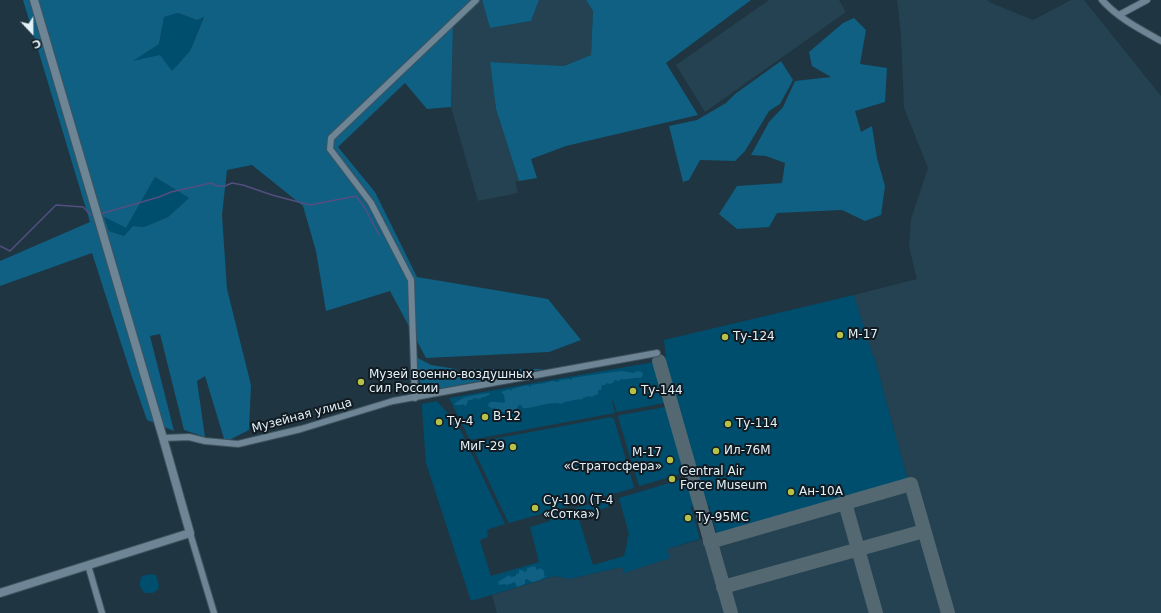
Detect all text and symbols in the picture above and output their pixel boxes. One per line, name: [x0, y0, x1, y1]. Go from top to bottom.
north arrow: [12, 12, 52, 52]
text: С: [31, 36, 43, 51]
place label: М-17: [848, 328, 878, 342]
place label: Ту-124: [733, 330, 775, 344]
marker: М-17: [835, 330, 845, 340]
marker: Ту-124: [720, 332, 730, 342]
place label: Музей военно-воздушных сил России: [369, 368, 533, 396]
marker: Музей военно-воздушных сил России: [356, 377, 366, 387]
place label: Ту-144: [641, 384, 683, 398]
marker: Ту-144: [628, 386, 638, 396]
street label: Музейная улица: [250, 396, 354, 436]
place label: В-12: [493, 410, 521, 424]
marker: В-12: [480, 412, 490, 422]
place label: Ту-4: [447, 415, 473, 429]
marker: Ту-4: [434, 417, 444, 427]
place label: Ту-114: [736, 417, 778, 431]
marker: Ту-114: [723, 419, 733, 429]
place label: МиГ-29: [460, 440, 505, 454]
marker: МиГ-29: [508, 442, 518, 452]
place label: Ил-76М: [724, 444, 771, 458]
place label: М-17 «Стратосфера»: [563, 446, 662, 474]
marker: Ил-76М: [711, 446, 721, 456]
marker: М-17 «Стратосфера»: [665, 455, 675, 465]
place label: Central Air Force Museum: [680, 465, 767, 493]
marker: Central Air Force Museum: [667, 474, 677, 484]
place label: Ан-10А: [799, 485, 843, 499]
marker: Ан-10А: [786, 487, 796, 497]
place label: Су-100 (Т-4 «Сотка»): [543, 494, 614, 522]
marker: Су-100 (Т-4 «Сотка»): [530, 503, 540, 513]
place label: Ту-95МС: [696, 511, 749, 525]
marker: Ту-95МС: [683, 513, 693, 523]

